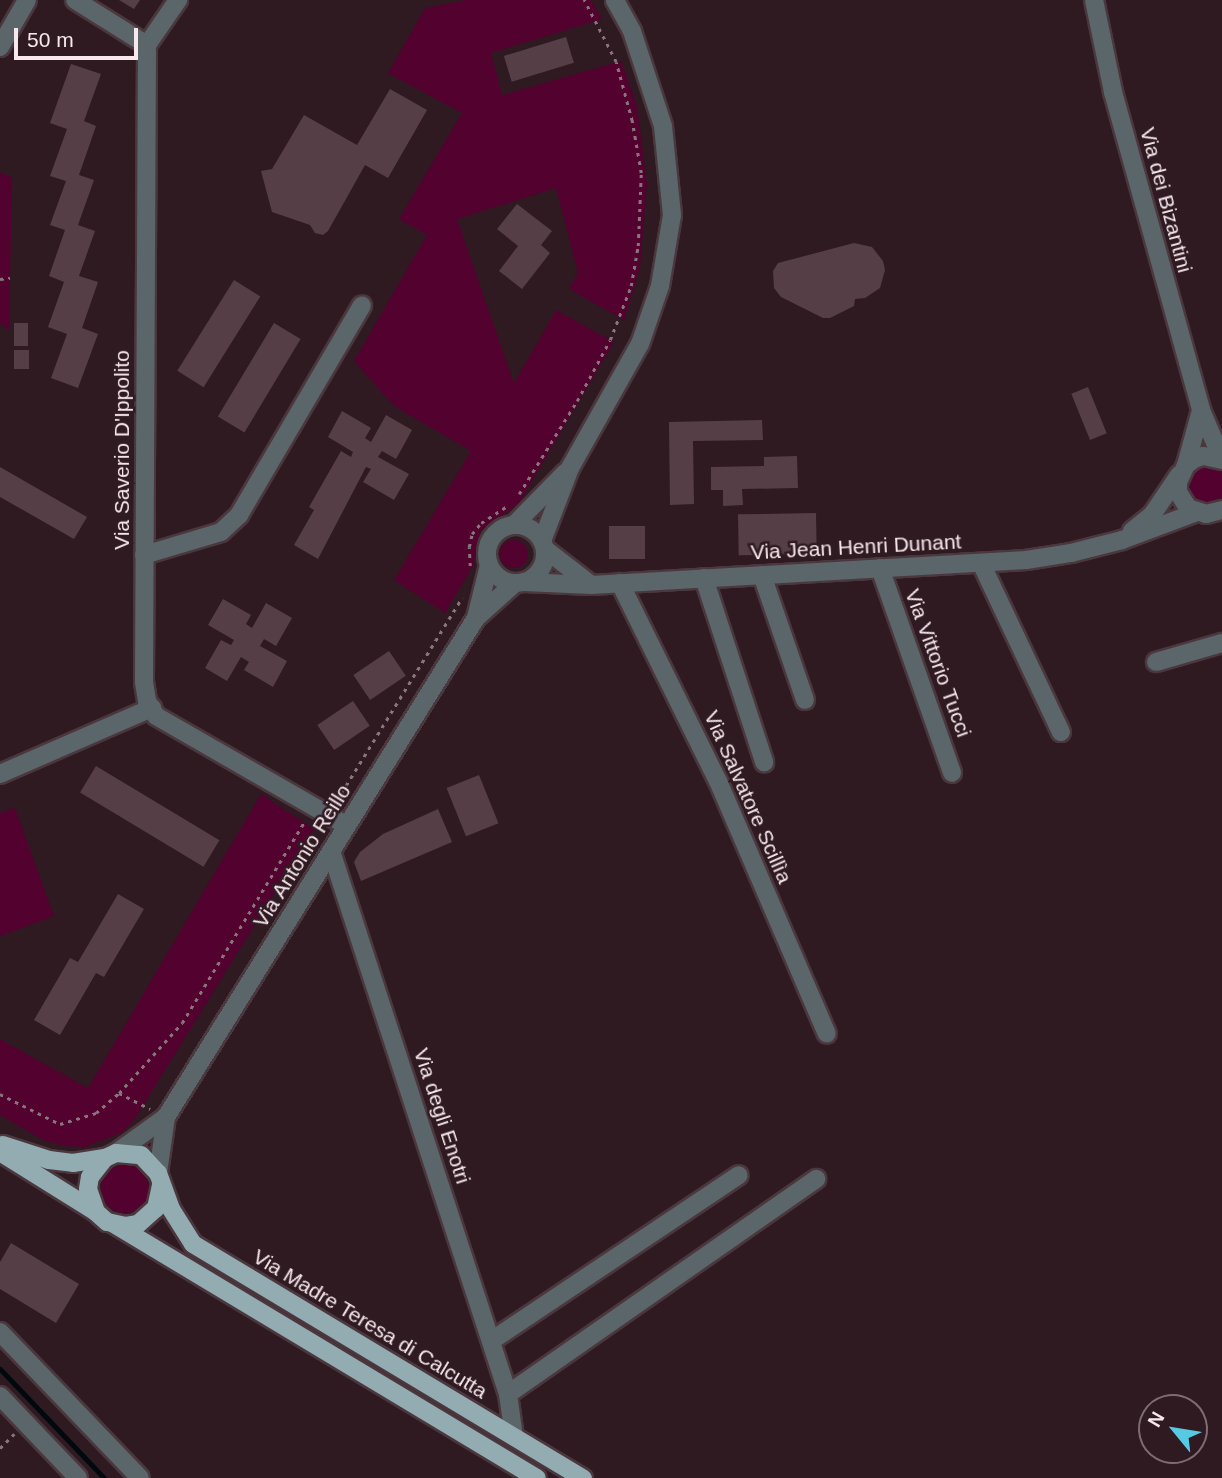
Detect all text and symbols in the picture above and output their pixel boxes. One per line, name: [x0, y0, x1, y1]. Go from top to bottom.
scale bar: [18, 14, 142, 58]
text: 50 m: [27, 28, 74, 51]
street label: Via dei Bizantini: [1135, 125, 1197, 275]
street label: Via Saverio D'Ippolito: [109, 350, 135, 550]
street label: Via Jean Henri Dunant: [750, 529, 962, 565]
street label: Via Vittorio Tucci: [899, 585, 977, 741]
street label: Via Salvatore Scillìa: [699, 707, 797, 887]
street label: Via Antonio Reillo: [247, 779, 357, 933]
street label: Via degli Enotri: [408, 1045, 476, 1187]
street label: Via Madre Teresa di Calcutta: [248, 1244, 492, 1404]
north arrow: [1138, 1394, 1208, 1464]
text: N: [1144, 1408, 1169, 1430]

